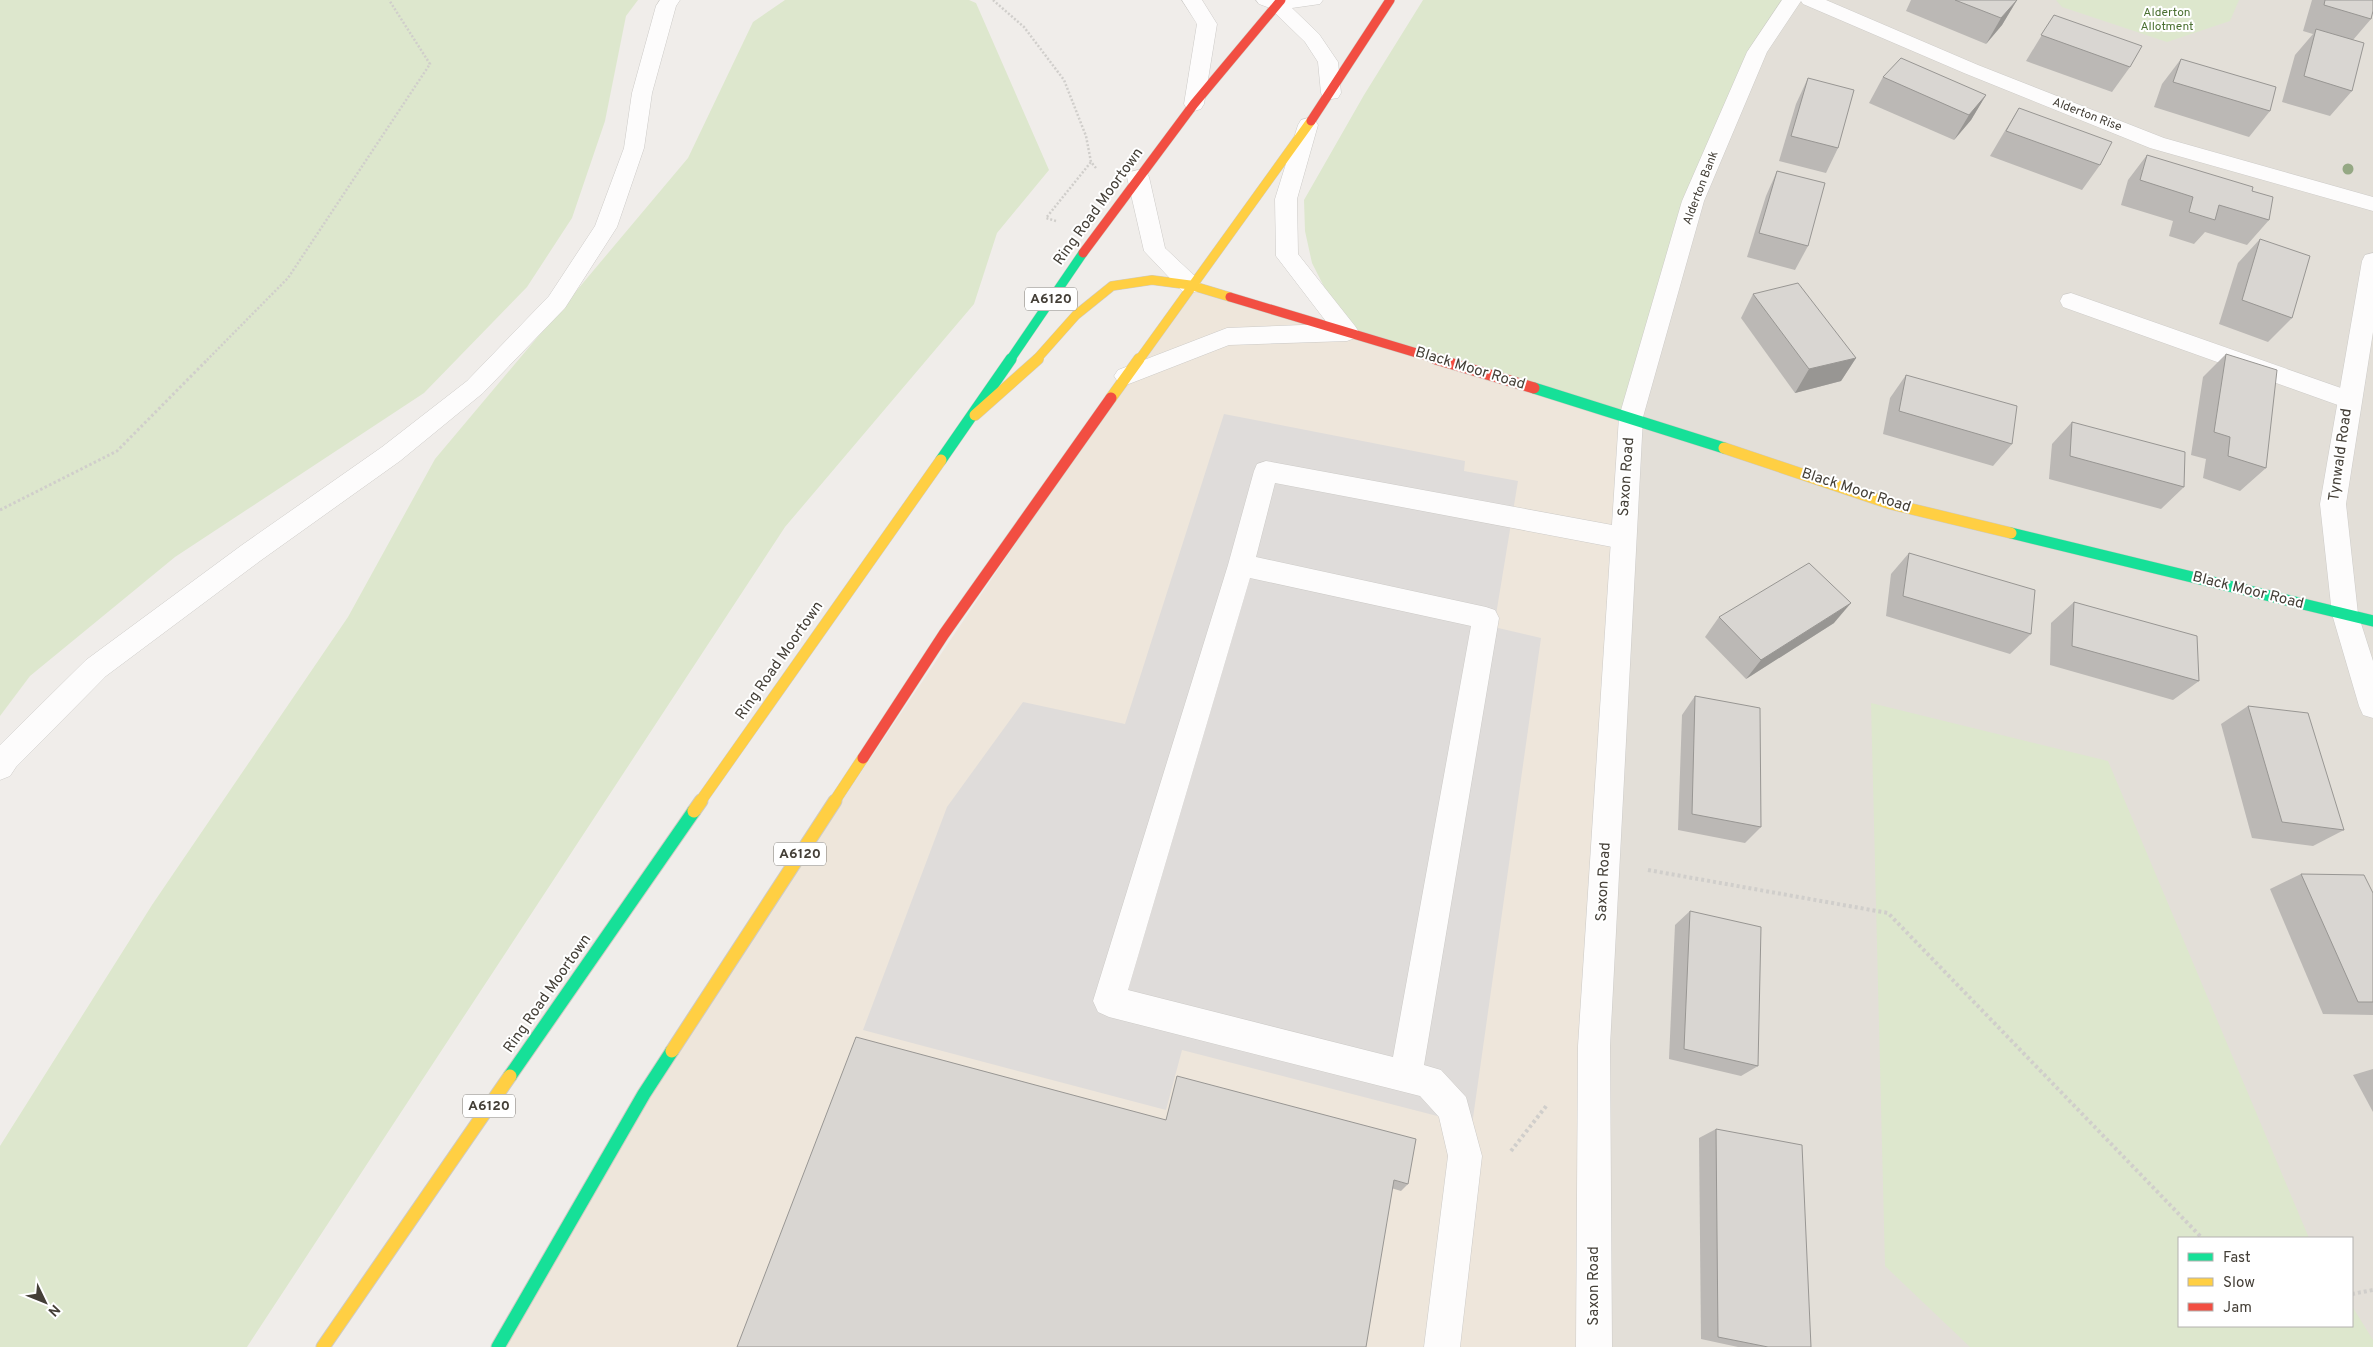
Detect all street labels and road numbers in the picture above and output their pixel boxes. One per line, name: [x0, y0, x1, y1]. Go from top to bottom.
street label: Alderton Rise: [2050, 94, 2124, 136]
street label: Ring Road Moortown: [1050, 145, 1148, 269]
street label: Alderton Bank: [1680, 149, 1722, 227]
road number: A6120: [1025, 288, 1077, 310]
street label: Black Moor Road: [1413, 343, 1527, 395]
street label: Tynwald Road: [2325, 407, 2357, 503]
street label: Saxon Road: [1615, 437, 1639, 517]
street label: Black Moor Road: [1799, 464, 1913, 518]
street label: Black Moor Road: [2190, 568, 2306, 614]
street label: Ring Road Moortown: [732, 598, 828, 724]
road number: A6120: [774, 842, 826, 866]
street label: Saxon Road: [1592, 842, 1616, 922]
street label: Ring Road Moortown: [500, 931, 596, 1057]
road number: A6120: [463, 1094, 515, 1118]
street label: Saxon Road: [1585, 1246, 1604, 1326]

